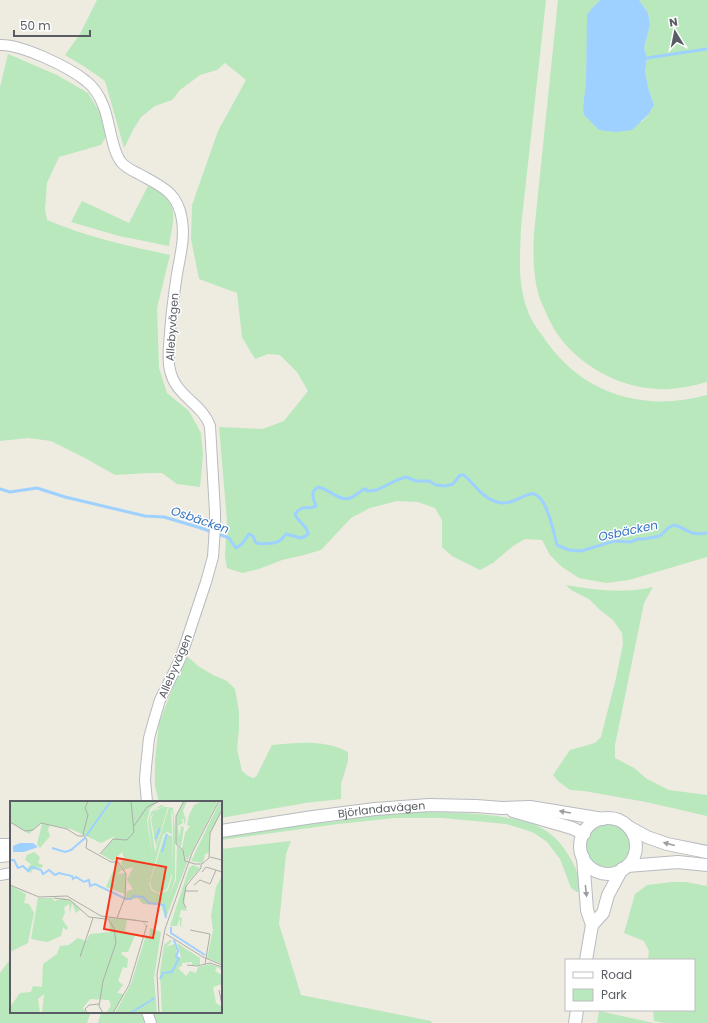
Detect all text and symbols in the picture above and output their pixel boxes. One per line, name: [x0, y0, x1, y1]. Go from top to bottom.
scale bar: [14, 12, 90, 38]
north arrow: [655, 12, 695, 52]
text: N: [668, 14, 679, 31]
text: 50 m: [20, 17, 51, 34]
street label: Allebyvägen: [162, 292, 182, 362]
water label: Osbäcken: [169, 502, 232, 537]
water label: Osbäcken: [597, 516, 659, 545]
street label: Allebyvägen: [154, 631, 196, 701]
street label: Björlandavägen: [337, 797, 426, 822]
inset map: [10, 801, 222, 1013]
one-way arrow: [559, 808, 571, 814]
one-way arrow: [663, 841, 675, 847]
one-way arrow: [583, 885, 590, 897]
legend: [565, 959, 695, 1011]
text: Road: [601, 966, 632, 983]
text: Park: [601, 986, 628, 1003]

